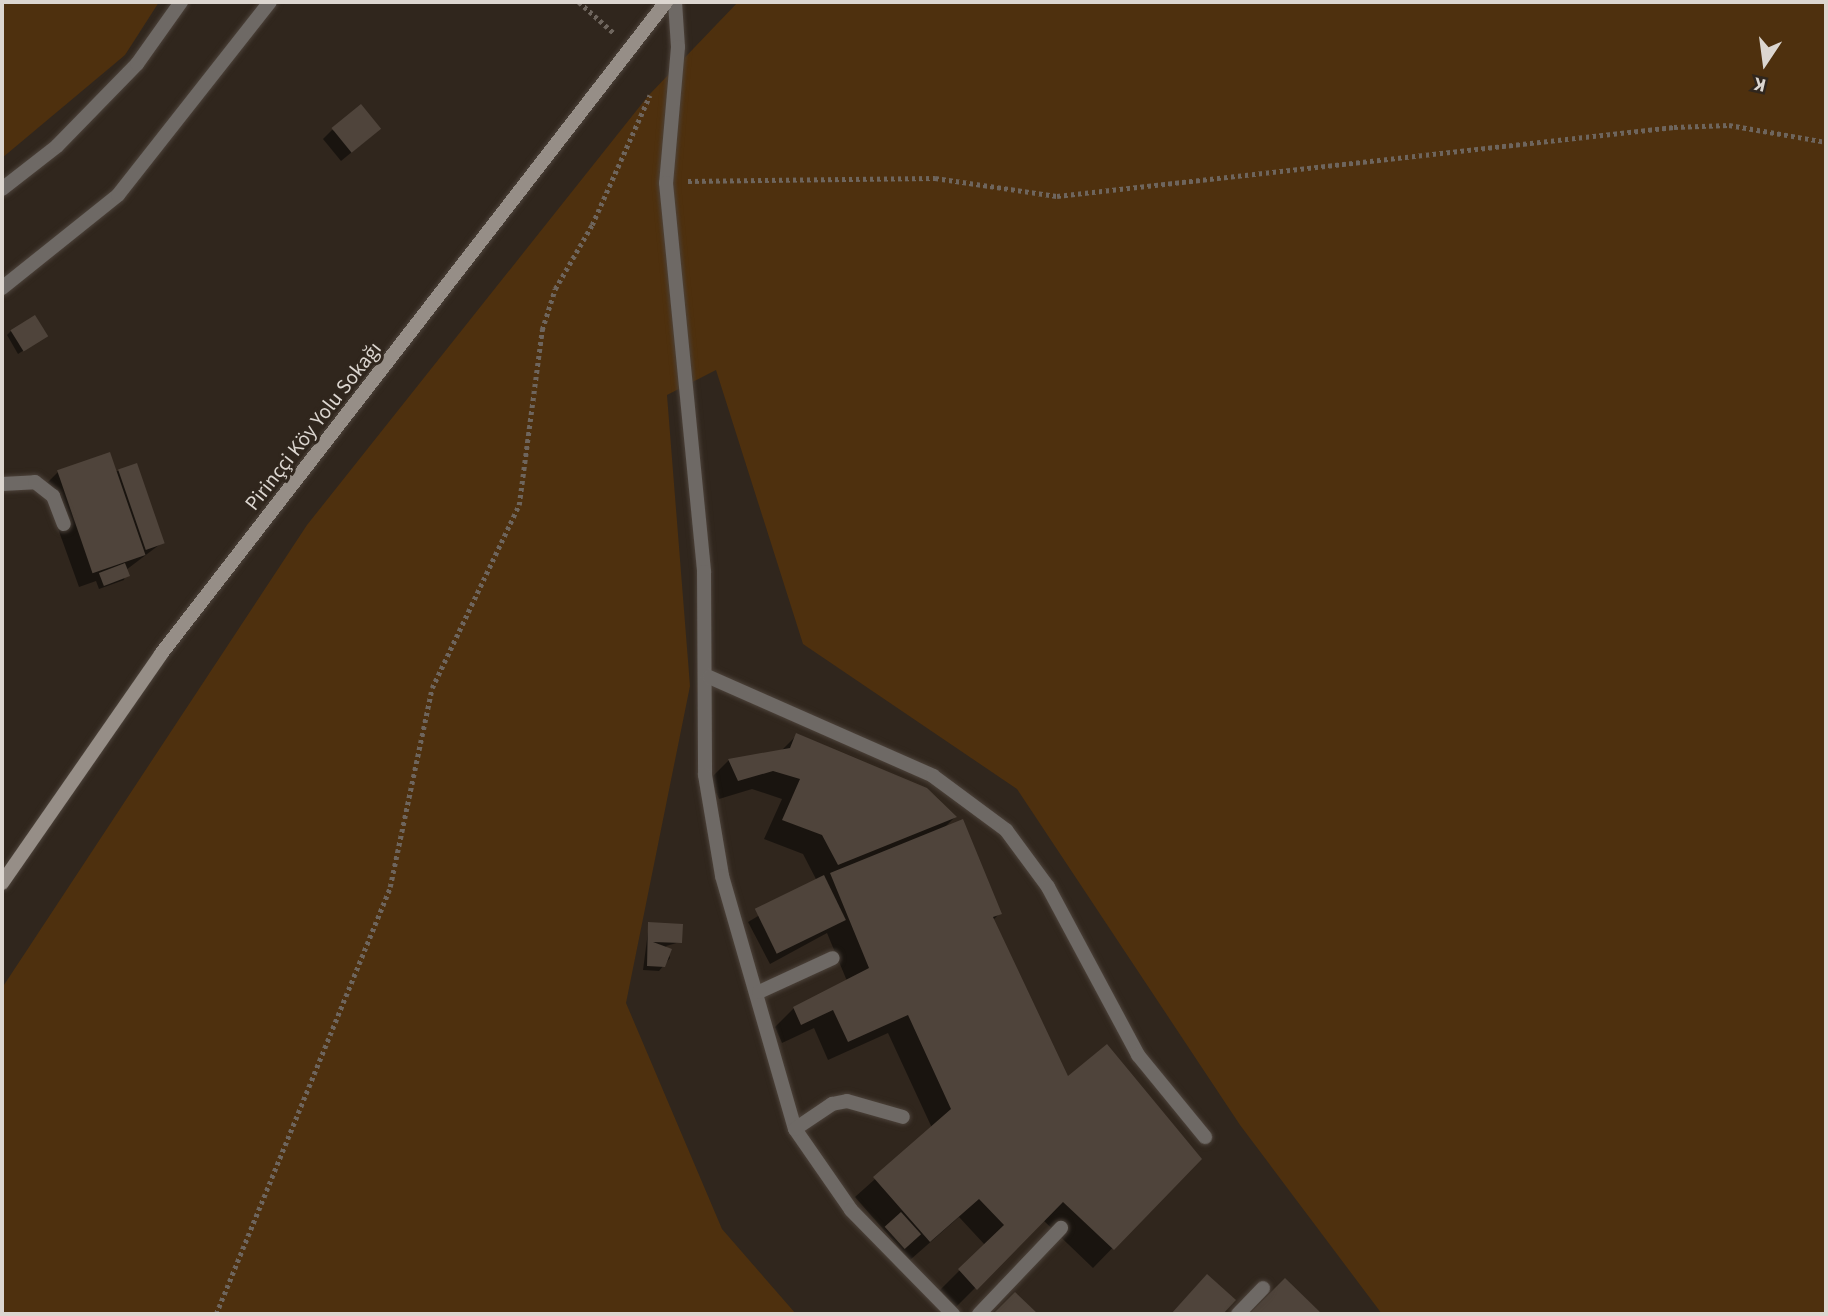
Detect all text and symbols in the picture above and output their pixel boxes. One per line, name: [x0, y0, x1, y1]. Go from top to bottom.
north arrow: [1730, 28, 1800, 98]
text: K: [1751, 69, 1769, 98]
street label: Pirinççi Köy Yolu Sokağı: [239, 337, 387, 515]

